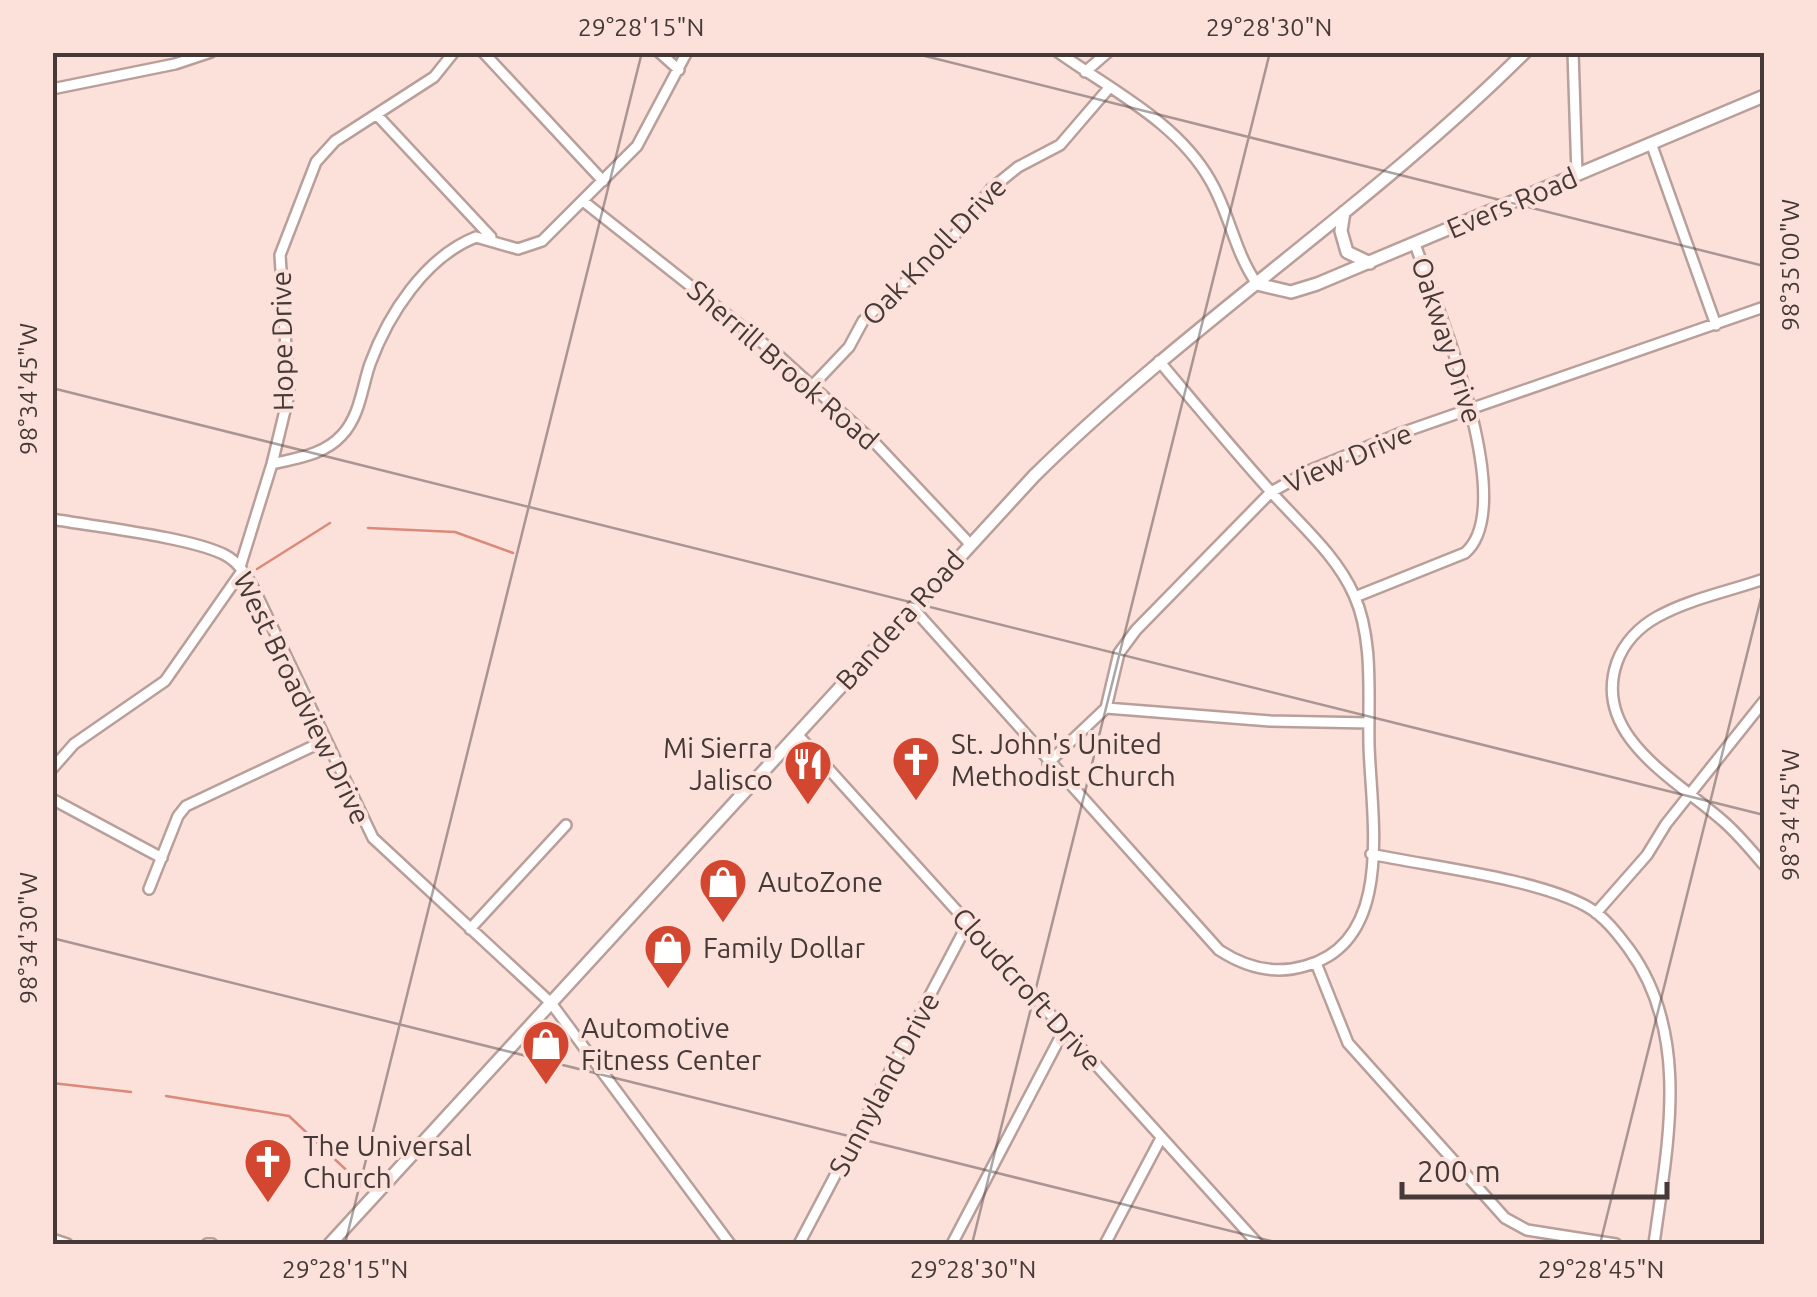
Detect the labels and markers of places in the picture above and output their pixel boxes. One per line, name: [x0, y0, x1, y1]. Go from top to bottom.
place label: St. John's United Methodist Church: [951, 728, 1176, 791]
place label: Mi Sierra Jalisco: [663, 732, 773, 795]
church icon: St. John's United Methodist Church: [890, 734, 942, 802]
restaurant icon: Mi Sierra Jalisco: [782, 738, 834, 806]
shop icon: AutoZone: [697, 856, 749, 924]
place label: AutoZone: [758, 866, 883, 897]
shop icon: Family Dollar: [642, 922, 694, 990]
place label: Family Dollar: [703, 932, 866, 963]
place label: Automotive Fitness Center: [581, 1012, 762, 1075]
shop icon: Automotive Fitness Center: [520, 1018, 572, 1086]
place label: The Universal Church: [303, 1130, 472, 1193]
church icon: The Universal Church: [242, 1136, 294, 1204]

